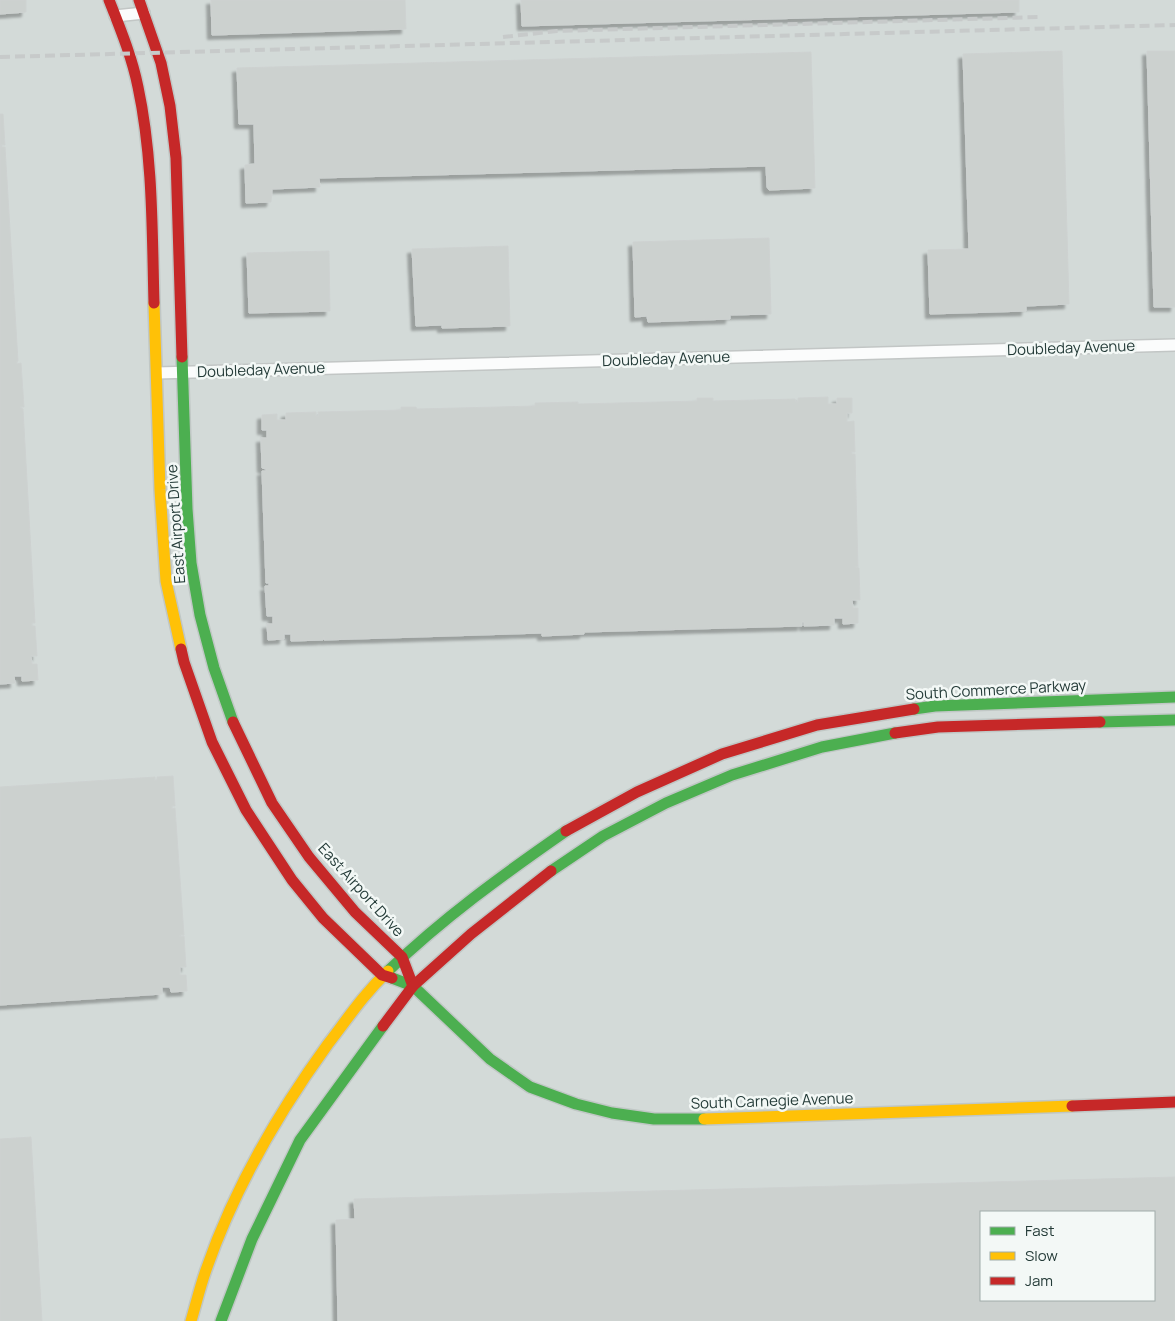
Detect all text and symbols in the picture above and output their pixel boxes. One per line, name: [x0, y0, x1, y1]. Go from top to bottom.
street label: Doubleday Avenue: [1007, 335, 1136, 360]
street label: Doubleday Avenue: [602, 346, 731, 371]
street label: Doubleday Avenue: [197, 357, 326, 382]
street label: East Airport Drive: [161, 464, 190, 584]
street label: South Commerce Parkway: [905, 674, 1087, 705]
street label: East Airport Drive: [314, 838, 409, 941]
street label: South Carnegie Avenue: [690, 1087, 854, 1114]
legend: [980, 1211, 1155, 1301]
text: Fast: [1025, 1220, 1054, 1241]
text: Slow: [1025, 1245, 1058, 1266]
text: Jam: [1025, 1270, 1053, 1291]

